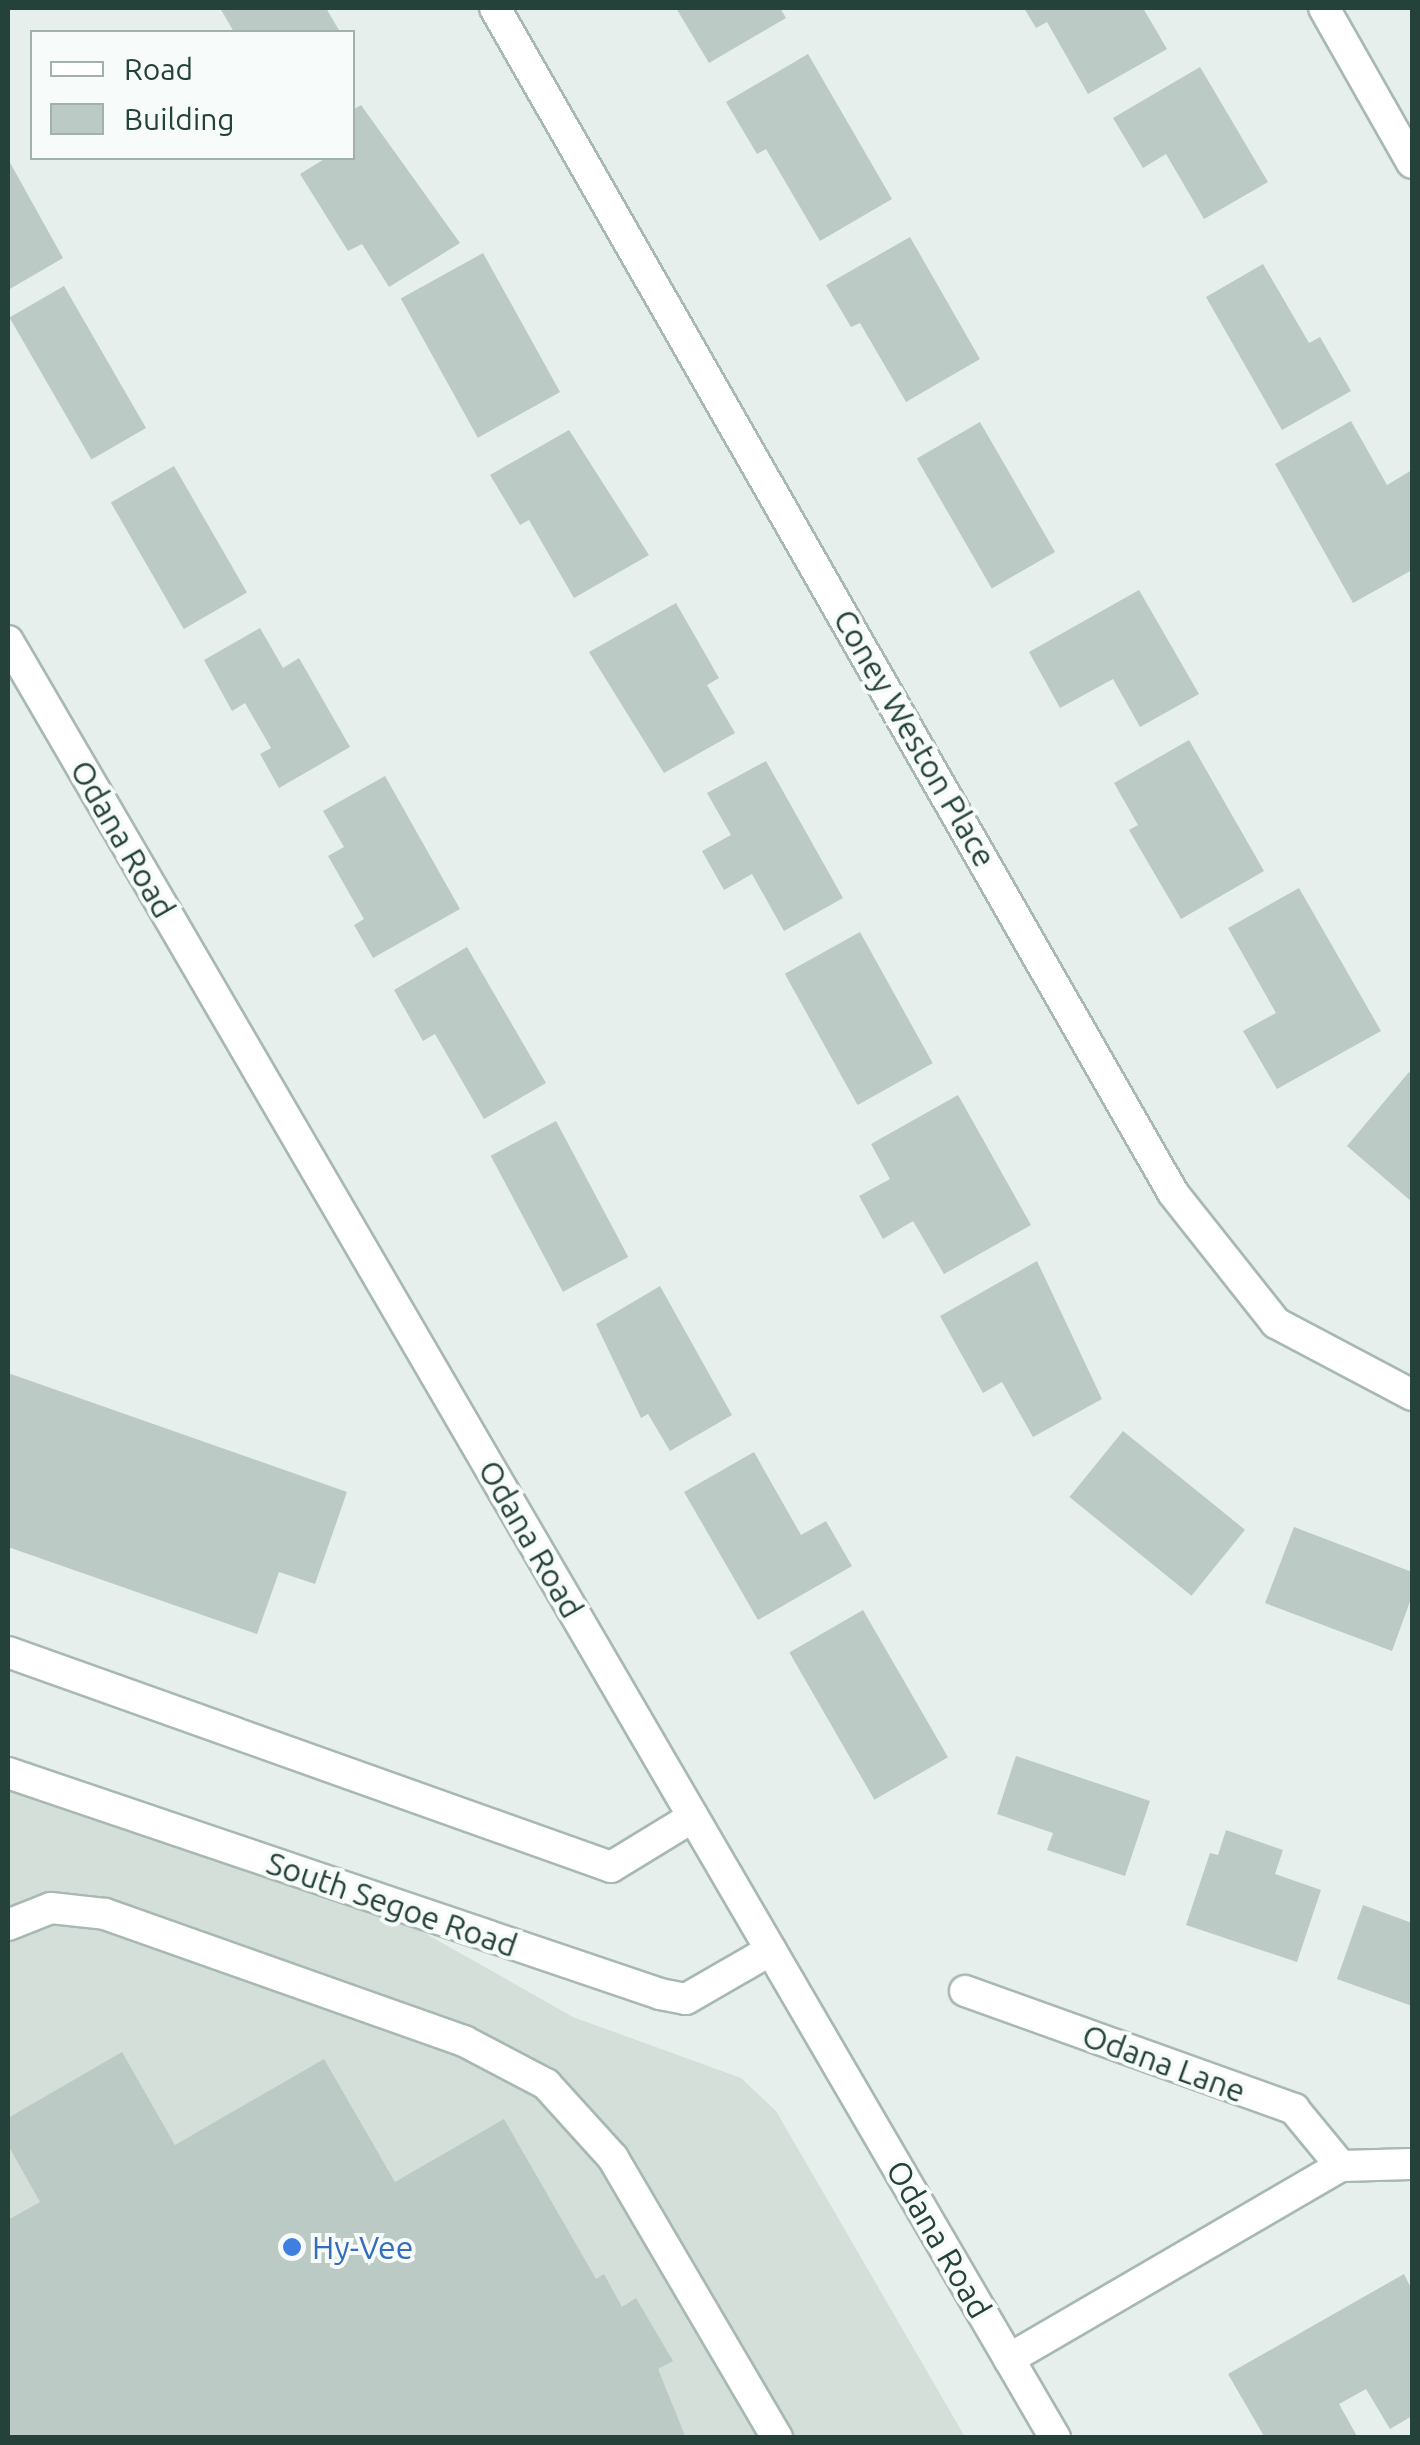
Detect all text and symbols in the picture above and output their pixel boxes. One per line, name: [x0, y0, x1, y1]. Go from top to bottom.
legend: [30, 30, 355, 160]
text: Road: [124, 52, 193, 86]
text: Building: [124, 102, 235, 136]
street label: Coney Weston Place: [826, 602, 1004, 874]
street label: Odana Road: [62, 753, 184, 925]
street label: Odana Road: [470, 1453, 592, 1625]
street label: South Segoe Road: [262, 1843, 522, 1965]
street label: Odana Lane: [1077, 2016, 1251, 2110]
street label: Odana Road: [878, 2153, 1000, 2325]
place label: Hy-Vee: [312, 2228, 413, 2266]
marker: Hy-Vee: [281, 2236, 303, 2258]

